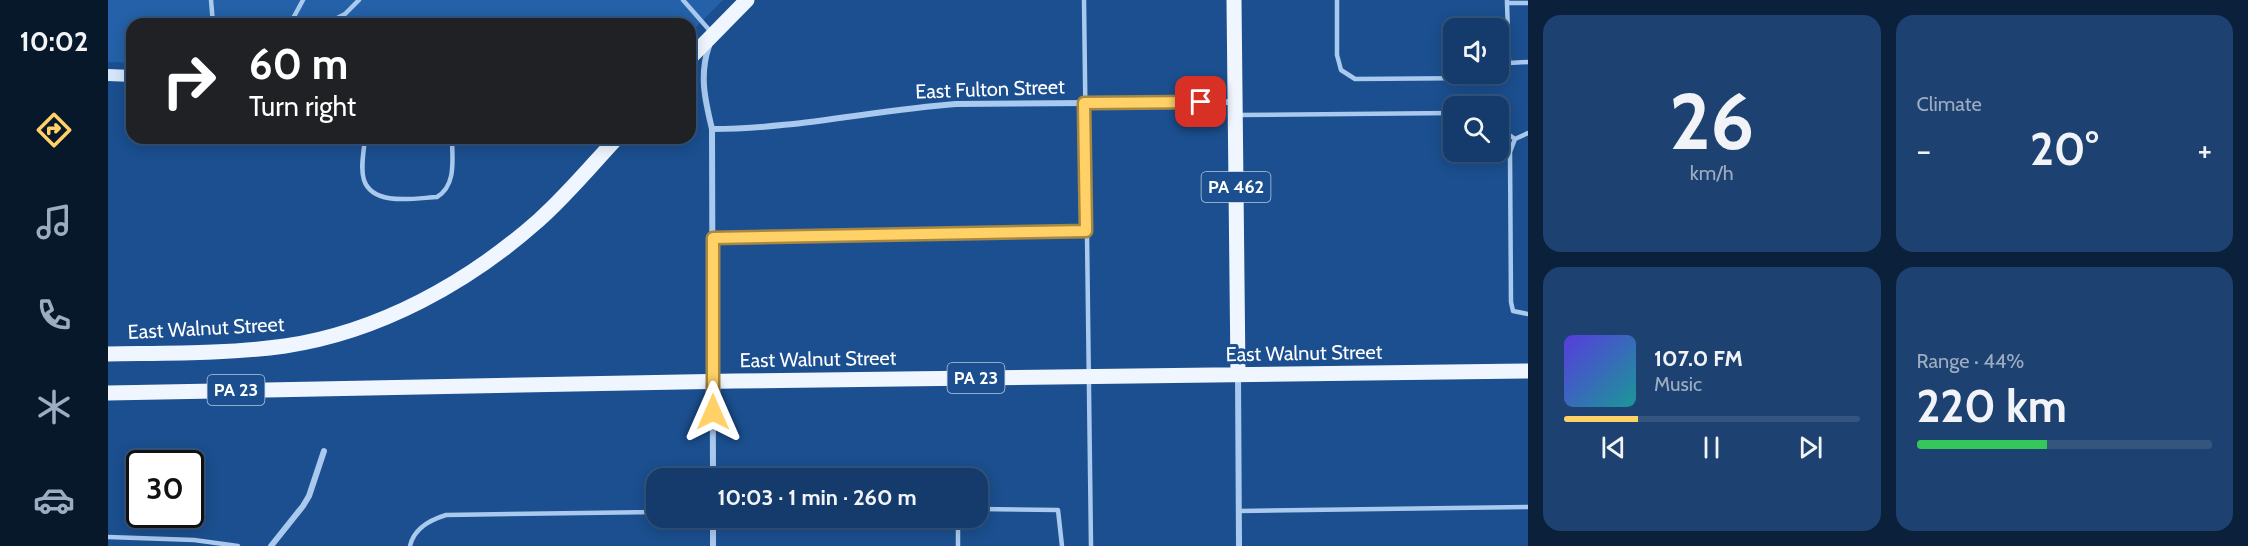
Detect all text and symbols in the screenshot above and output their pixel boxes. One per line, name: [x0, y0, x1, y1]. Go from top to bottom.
map controls: [1443, 18, 1509, 162]
button: sound: [1443, 18, 1509, 84]
text: 10:02: [20, 25, 88, 58]
text: 60 m: [249, 38, 348, 90]
icon: right: [150, 42, 228, 120]
street label: East Fulton Street: [915, 74, 1065, 104]
text: 26: [1669, 74, 1754, 169]
pin: [1175, 76, 1226, 127]
icon: arrive: [1184, 85, 1217, 118]
text: Turn right: [249, 90, 356, 123]
text: Climate: [1917, 92, 1982, 116]
button: search: [1443, 96, 1509, 162]
icon: directions: [33, 109, 75, 151]
text: 20°: [2030, 122, 2099, 176]
text: −: [1917, 130, 1931, 170]
text: +: [2197, 130, 2212, 170]
text: km/h: [1690, 161, 1734, 185]
road number: PA 462: [1202, 172, 1270, 202]
icon: music: [33, 201, 75, 243]
icon: phone: [33, 294, 75, 336]
street label: East Walnut Street: [127, 312, 285, 344]
street label: East Walnut Street: [1225, 340, 1383, 366]
text: 107.0 FM: [1654, 345, 1743, 372]
street label: East Walnut Street: [739, 346, 897, 372]
text: Range · 44%: [1917, 349, 2024, 373]
road number: PA 23: [948, 363, 1004, 393]
text: Music: [1654, 372, 1702, 396]
road number: PA 23: [208, 375, 264, 405]
text: 220 km: [1917, 379, 2067, 433]
position arrow: [681, 380, 745, 444]
icon: climate: [33, 386, 75, 428]
icon: previous: [1597, 431, 1630, 464]
icon: pause: [1695, 431, 1728, 464]
icon: next: [1794, 431, 1827, 464]
speed limit sign: 30: [126, 450, 204, 528]
icon: car: [33, 479, 75, 521]
text: 10:03 · 1 min · 260 m: [717, 484, 917, 511]

